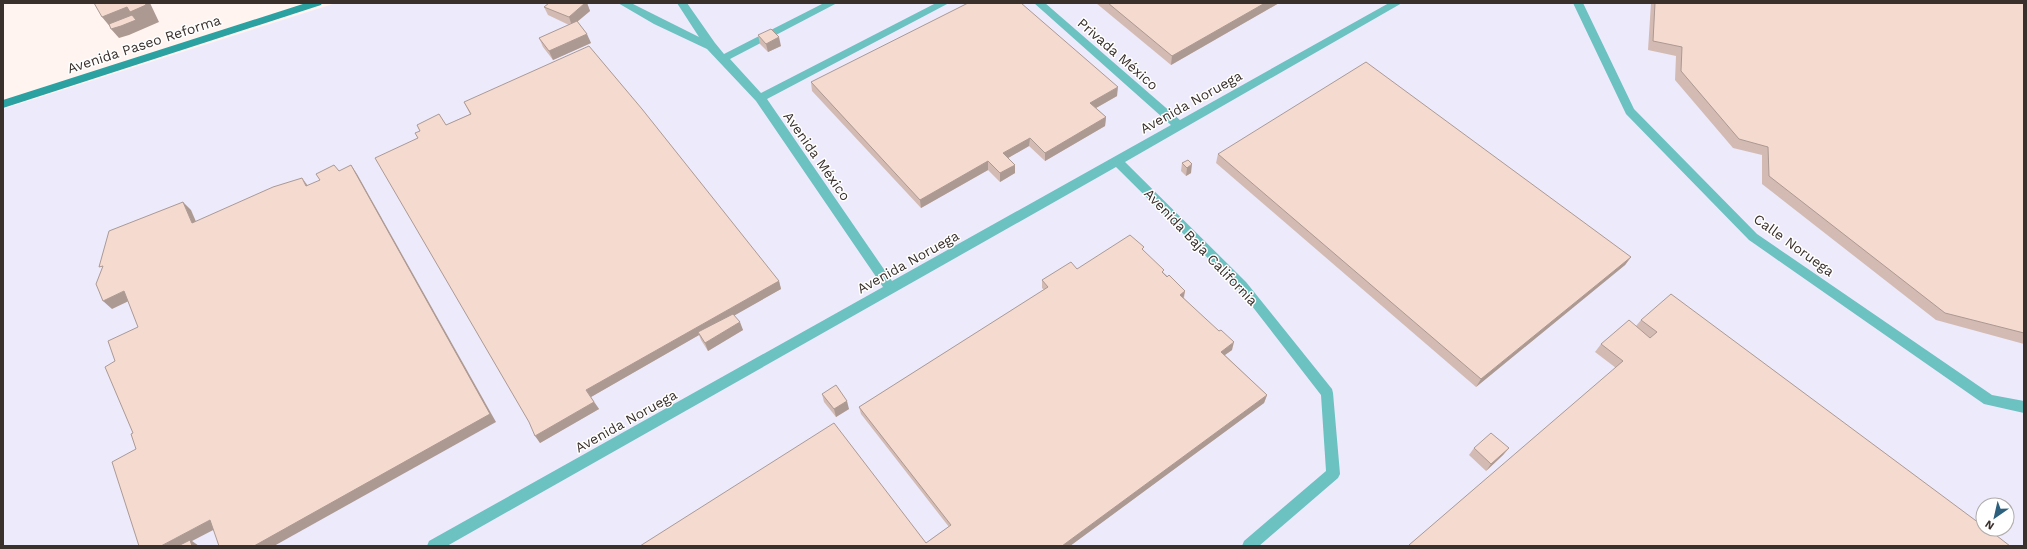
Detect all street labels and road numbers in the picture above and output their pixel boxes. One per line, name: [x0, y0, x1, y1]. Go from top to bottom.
street label: Avenida Paseo Reforma: [65, 12, 223, 76]
street label: Privada México: [1075, 15, 1161, 93]
street label: Avenida Noruega: [1137, 67, 1245, 137]
street label: Avenida México: [780, 109, 854, 203]
street label: Avenida Baja California: [1141, 185, 1261, 309]
street label: Calle Noruega: [1751, 211, 1837, 280]
street label: Avenida Noruega: [854, 227, 962, 297]
street label: Avenida Noruega: [572, 386, 680, 456]

